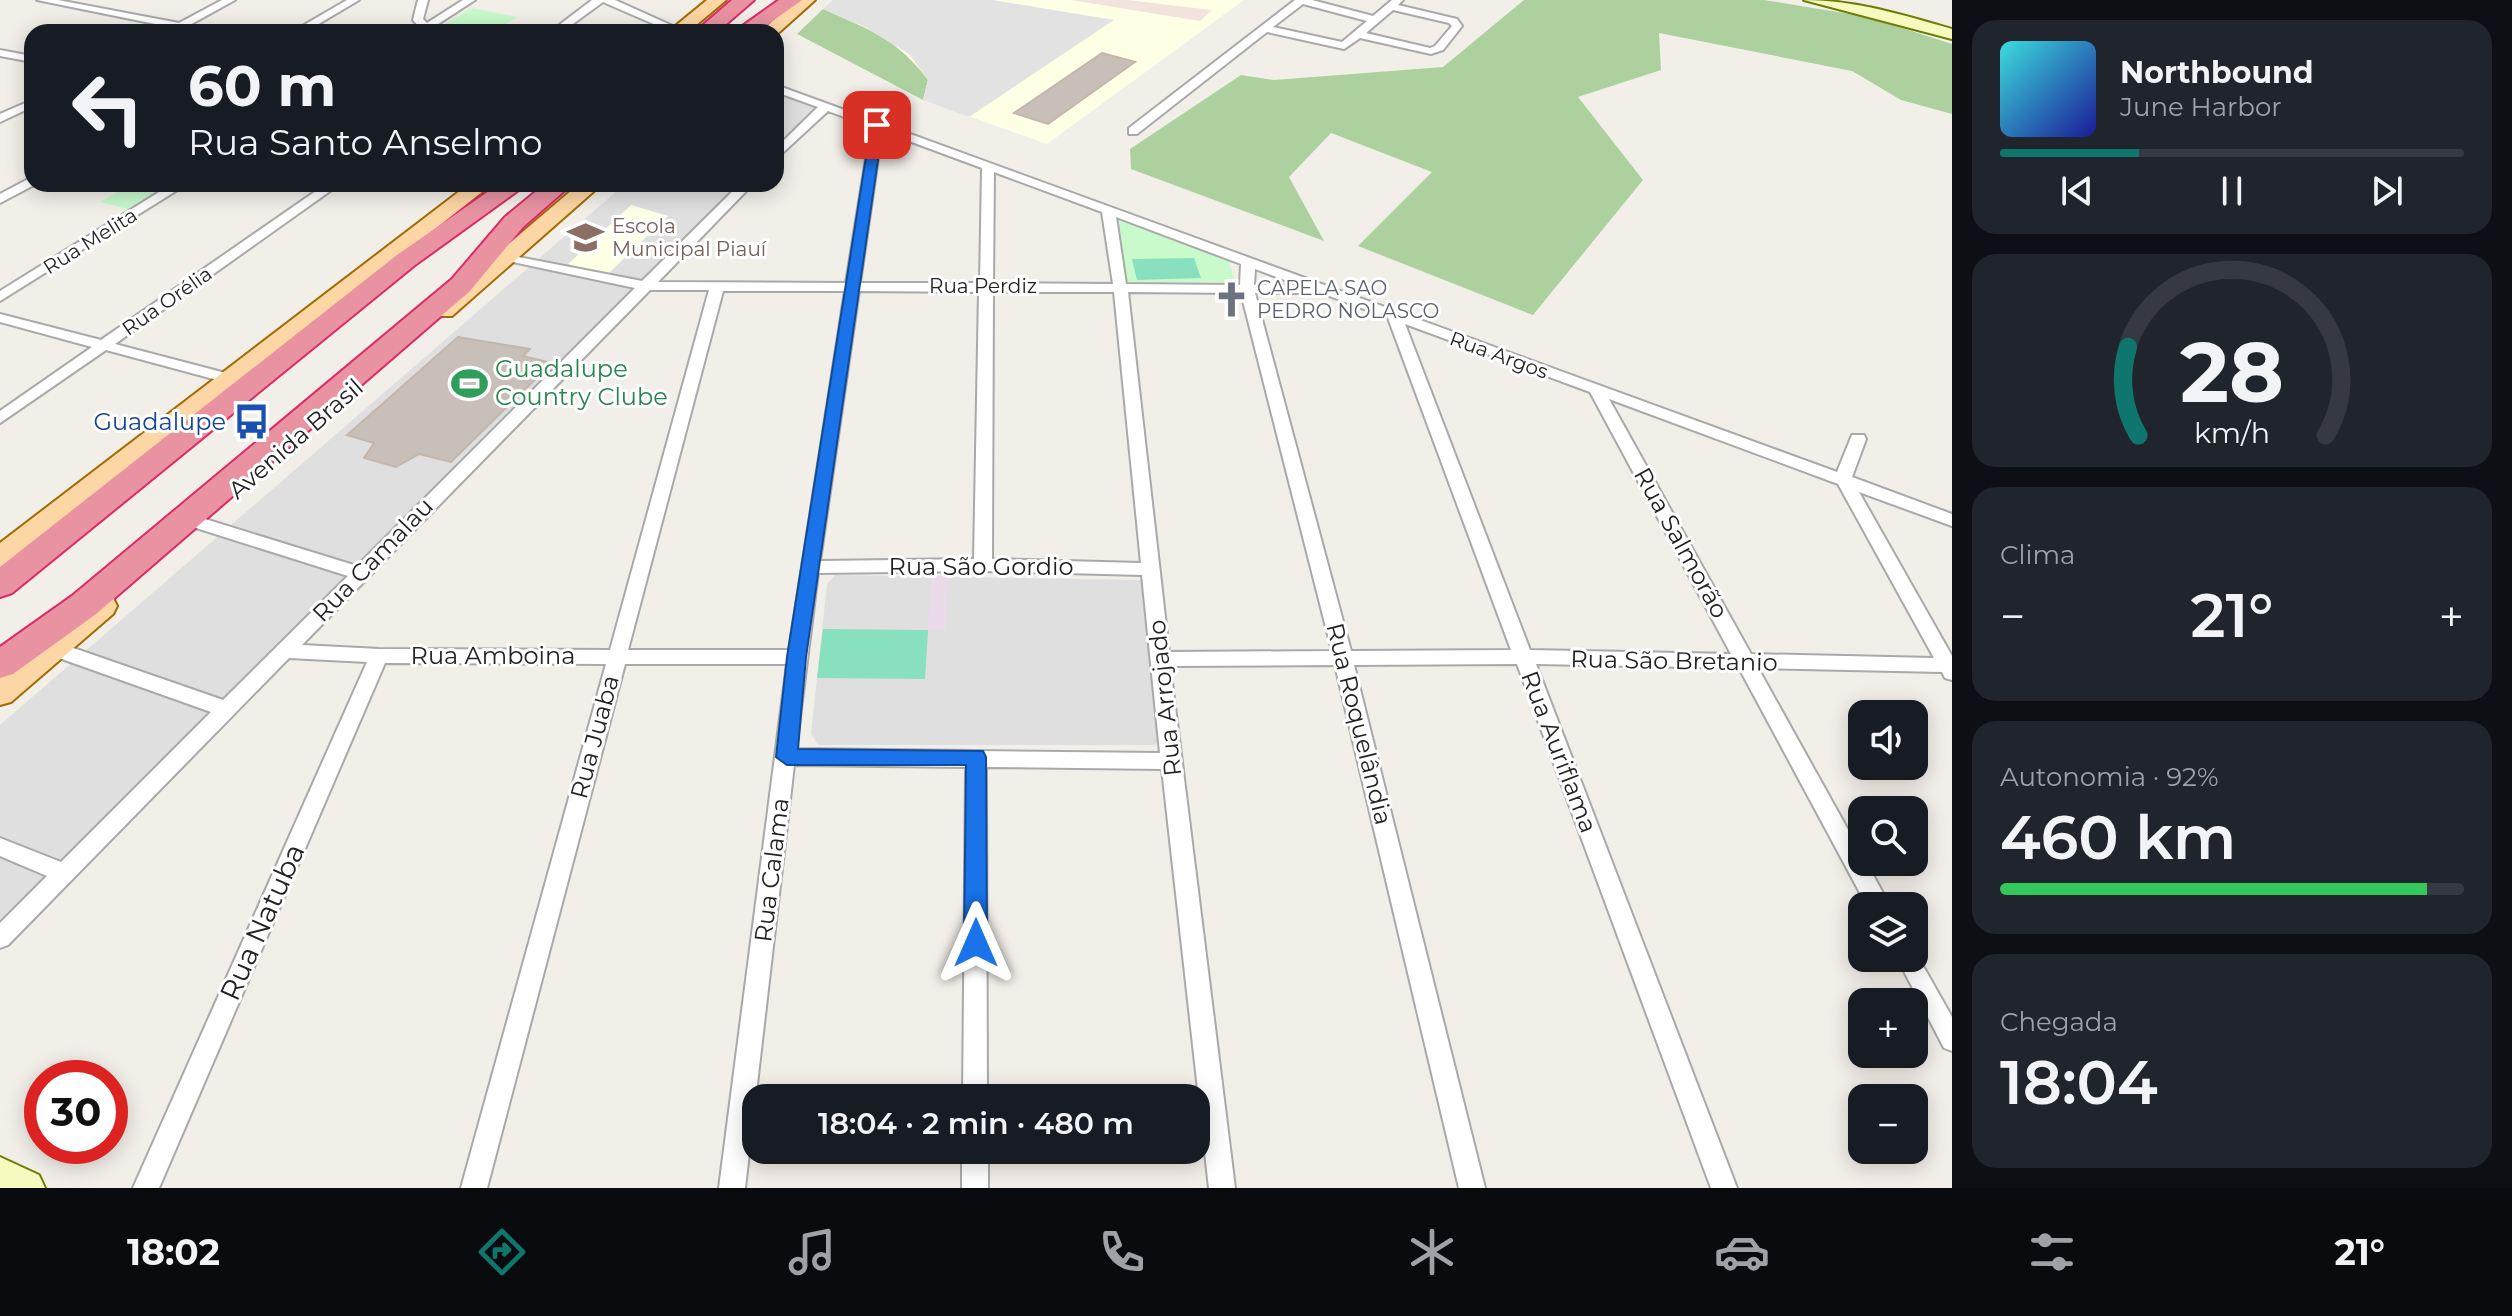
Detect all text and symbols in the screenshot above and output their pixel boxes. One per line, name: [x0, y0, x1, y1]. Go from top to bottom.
text: 60 m: [188, 52, 336, 120]
text: Northbound: [2120, 54, 2314, 91]
icon: left: [56, 56, 160, 160]
pin: [843, 91, 911, 159]
text: June Harbor: [2120, 91, 2282, 123]
icon: arrive: [855, 103, 899, 147]
text: Rua Santo Anselmo: [188, 120, 542, 164]
icon: previous: [2055, 169, 2099, 213]
icon: pause: [2210, 169, 2254, 213]
icon: next: [2365, 169, 2409, 213]
street label: Rua Melita: [39, 203, 141, 279]
place label: Escola Municipal Piauí: [612, 214, 768, 261]
school or university icon: Escola Municipal Piauí: [567, 219, 605, 257]
street label: Rua Orélia: [117, 261, 217, 341]
street label: Rua Perdiz: [929, 274, 1037, 298]
place label: CAPELA SAO PEDRO NOLASCO: [1257, 276, 1439, 323]
church icon: CAPELA SAO PEDRO NOLASCO: [1212, 280, 1250, 318]
text: 28: [2180, 321, 2284, 423]
street label: Rua Argos: [1446, 326, 1552, 384]
place label: Guadalupe Country Clube: [495, 354, 668, 411]
sports icon: Guadalupe Country Clube: [450, 364, 488, 402]
street label: Avenida Brasil: [223, 372, 369, 505]
bus stop icon: Guadalupe: [233, 403, 271, 441]
place label: Guadalupe: [93, 407, 226, 436]
text: km/h: [2194, 416, 2270, 451]
street label: Rua Salmorão: [1628, 462, 1735, 623]
street label: Rua Camalau: [306, 492, 439, 628]
text: Clima: [2000, 539, 2075, 571]
street label: Rua São Gordio: [889, 552, 1073, 581]
text: 21°: [2191, 579, 2273, 652]
text: −: [2000, 589, 2025, 643]
text: +: [2439, 589, 2464, 643]
street label: Rua Arrojado: [1142, 618, 1187, 778]
street label: Rua Roquelândia: [1320, 620, 1399, 828]
street label: Rua Amboina: [411, 641, 575, 670]
street label: Rua São Bretanio: [1570, 644, 1778, 677]
street label: Rua Auriflama: [1515, 667, 1604, 837]
street label: Rua Juaba: [564, 672, 625, 802]
map controls: [1848, 700, 1928, 1164]
button: sound: [1848, 700, 1928, 780]
text: Autonomia · 92%: [2000, 761, 2219, 793]
street label: Rua Calama: [748, 796, 795, 944]
button: search: [1848, 796, 1928, 876]
text: 460 km: [2000, 801, 2236, 874]
street label: Rua Natuba: [212, 838, 312, 1006]
button: layers: [1848, 892, 1928, 972]
position arrow: [934, 901, 1018, 985]
button: +: [1848, 988, 1928, 1068]
text: Chegada: [2000, 1006, 2118, 1038]
text: 18:04: [2000, 1046, 2158, 1119]
speed limit sign: 30: [24, 1060, 128, 1164]
button: −: [1848, 1084, 1928, 1164]
text: 18:04 · 2 min · 480 m: [818, 1105, 1134, 1142]
icon: directions: [474, 1224, 530, 1280]
icon: music: [784, 1224, 840, 1280]
icon: phone: [1094, 1224, 1150, 1280]
icon: climate: [1404, 1224, 1460, 1280]
icon: car: [1714, 1224, 1770, 1280]
icon: filters: [2024, 1224, 2080, 1280]
text: 18:02: [127, 1230, 220, 1274]
text: 21°: [2334, 1230, 2385, 1274]

